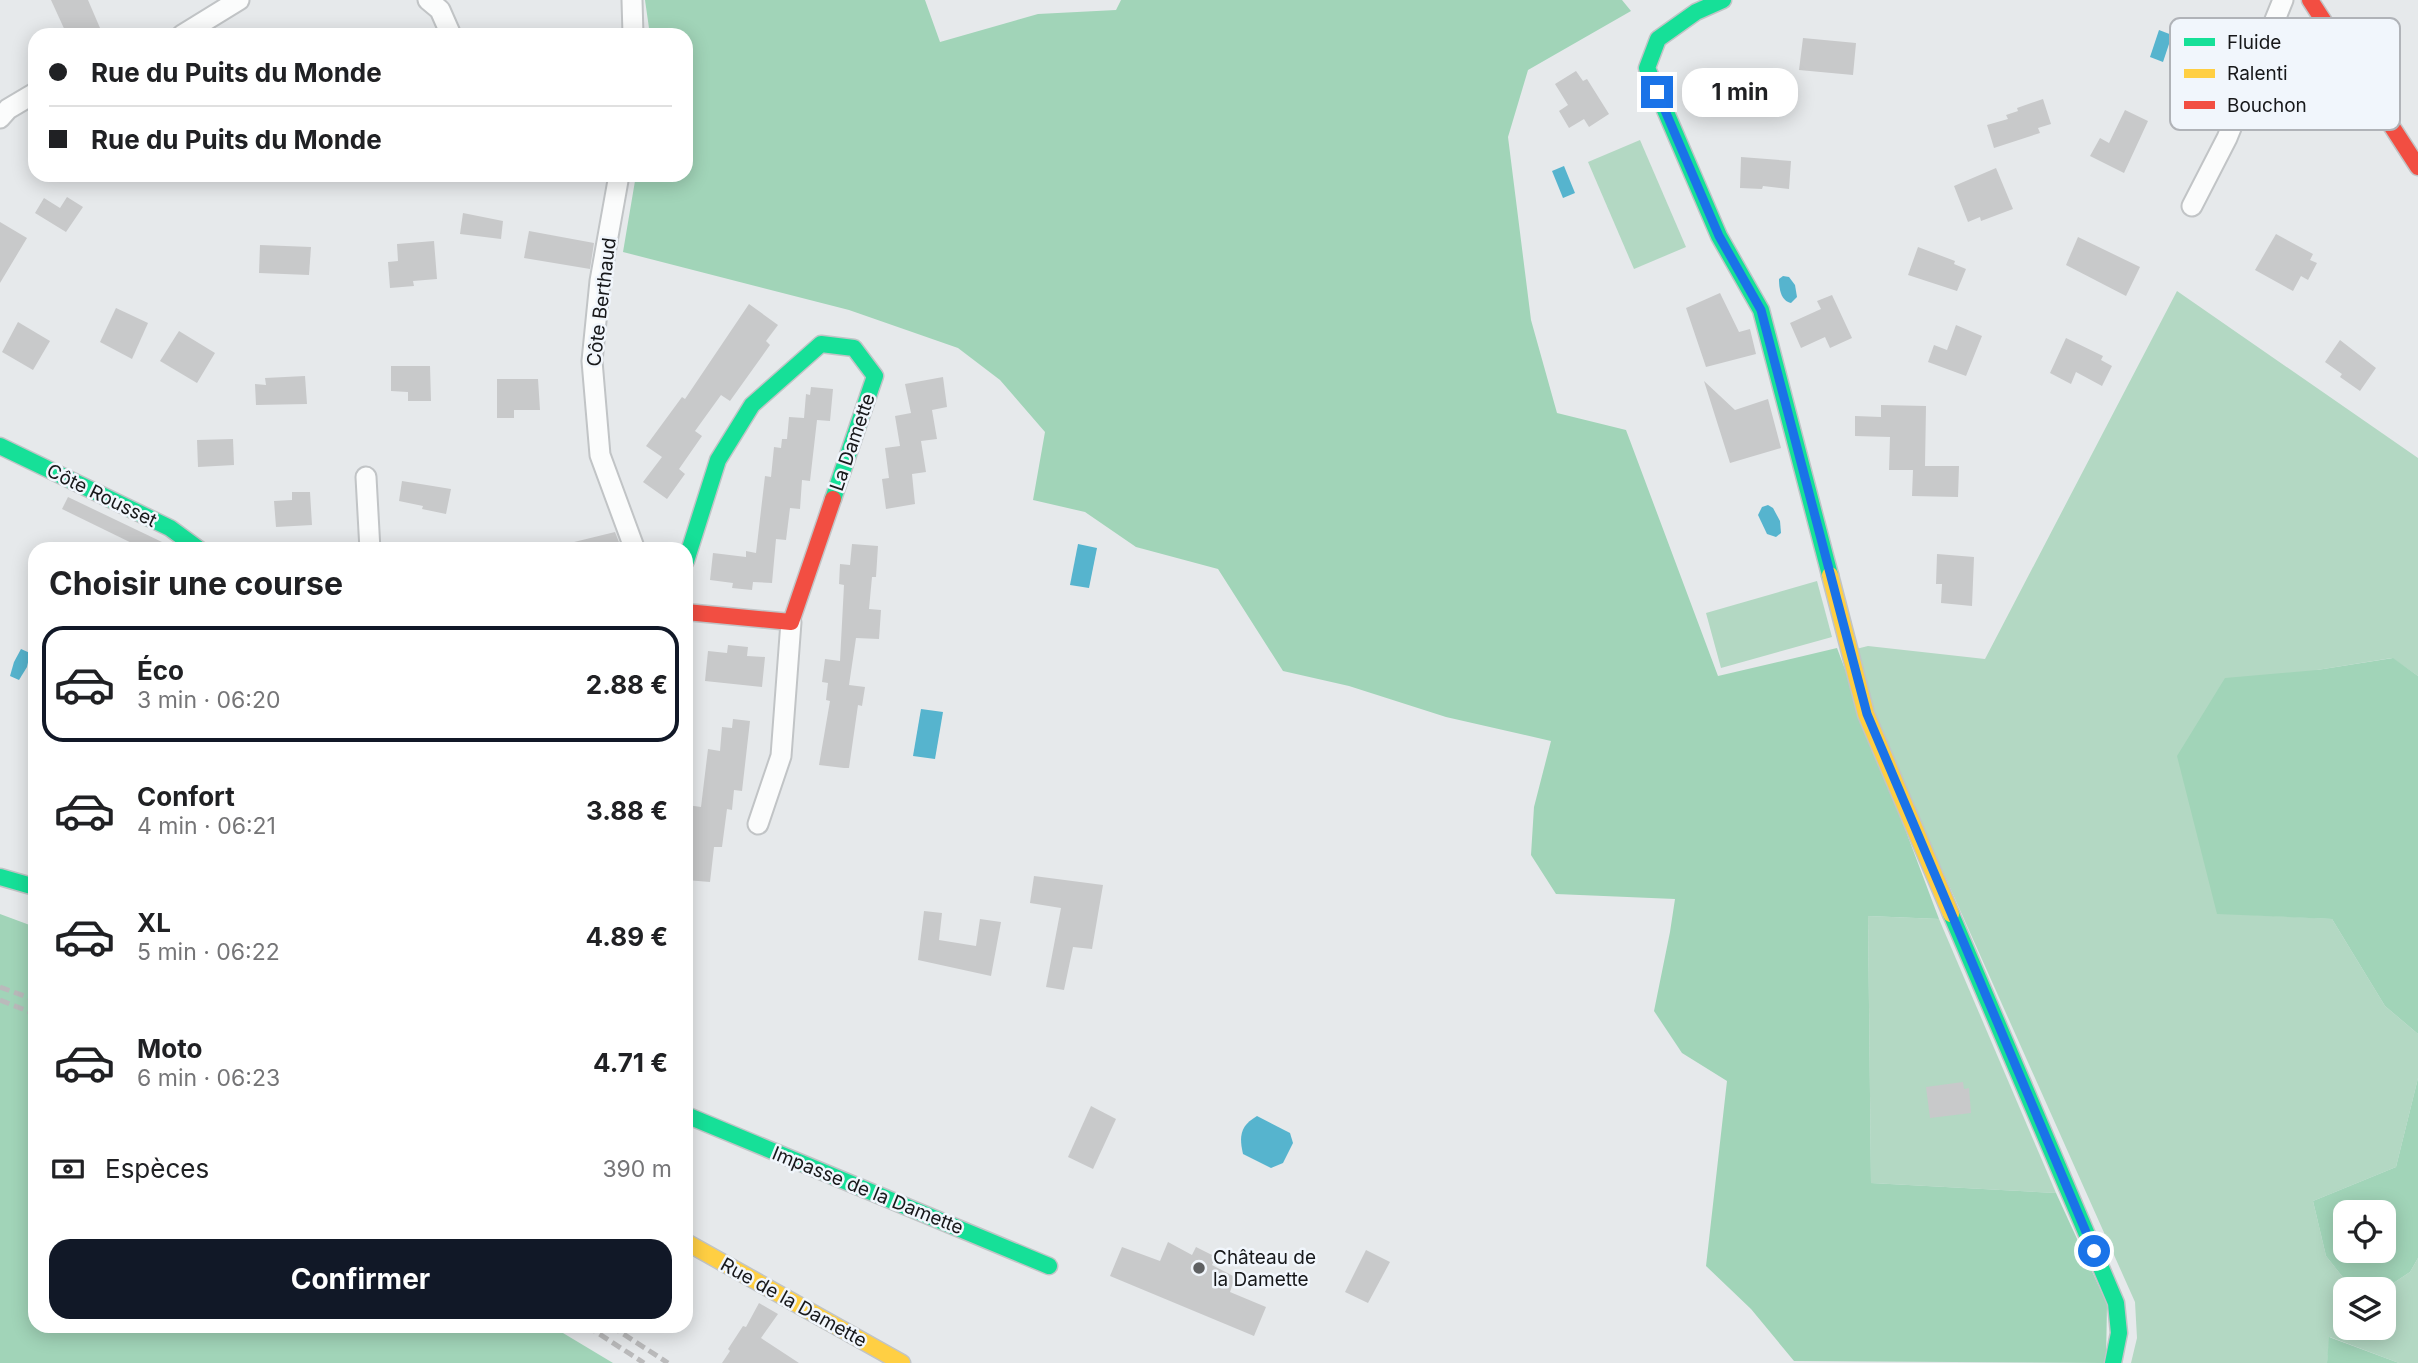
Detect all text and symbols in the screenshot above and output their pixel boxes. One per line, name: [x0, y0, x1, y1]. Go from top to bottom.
legend: [2170, 18, 2400, 130]
text: Fluide: [2227, 31, 2281, 54]
text: Rue du Puits du Monde: [91, 57, 382, 88]
text: Ralenti: [2227, 62, 2288, 85]
callout: 1 min: [1682, 68, 1797, 116]
route end: [1641, 76, 1673, 108]
text: 1 min: [1712, 78, 1768, 106]
text: Bouchon: [2227, 94, 2307, 117]
text: Rue du Puits du Monde: [91, 124, 382, 155]
street label: Côte Berthaud: [582, 236, 621, 368]
street label: La Damette: [825, 390, 880, 494]
street label: Côte Rousset: [43, 459, 161, 532]
text: Choisir une course: [49, 564, 343, 603]
icon: car: [53, 653, 116, 716]
text: Éco: [137, 655, 184, 686]
text: 2.88 €: [586, 669, 668, 700]
text: 3 min · 06:20: [137, 686, 280, 714]
icon: car: [53, 779, 116, 842]
text: Confort: [137, 781, 235, 812]
text: 3.88 €: [586, 795, 668, 826]
text: 4 min · 06:21: [137, 812, 276, 840]
icon: car: [53, 905, 116, 968]
text: XL: [137, 907, 171, 938]
text: 4.89 €: [586, 921, 668, 952]
text: 5 min · 06:22: [137, 938, 280, 966]
icon: car: [53, 1031, 116, 1094]
text: Moto: [137, 1033, 202, 1064]
text: 4.71 €: [593, 1047, 668, 1078]
text: 6 min · 06:23: [137, 1064, 280, 1092]
street label: Impasse de la Damette: [769, 1142, 967, 1239]
icon: cash: [49, 1150, 87, 1188]
text: Espèces: [105, 1153, 209, 1184]
text: 390 m: [602, 1155, 672, 1183]
map controls: [2333, 1200, 2396, 1340]
button: locate: [2333, 1200, 2396, 1263]
route start: [2078, 1235, 2110, 1267]
button: Confirmer: [49, 1239, 672, 1319]
place label: Château de la Damette: [1213, 1246, 1316, 1291]
street label: Rue de la Damette: [717, 1253, 871, 1352]
marker: Château de la Damette: [1191, 1260, 1207, 1276]
button: layers: [2333, 1277, 2396, 1340]

